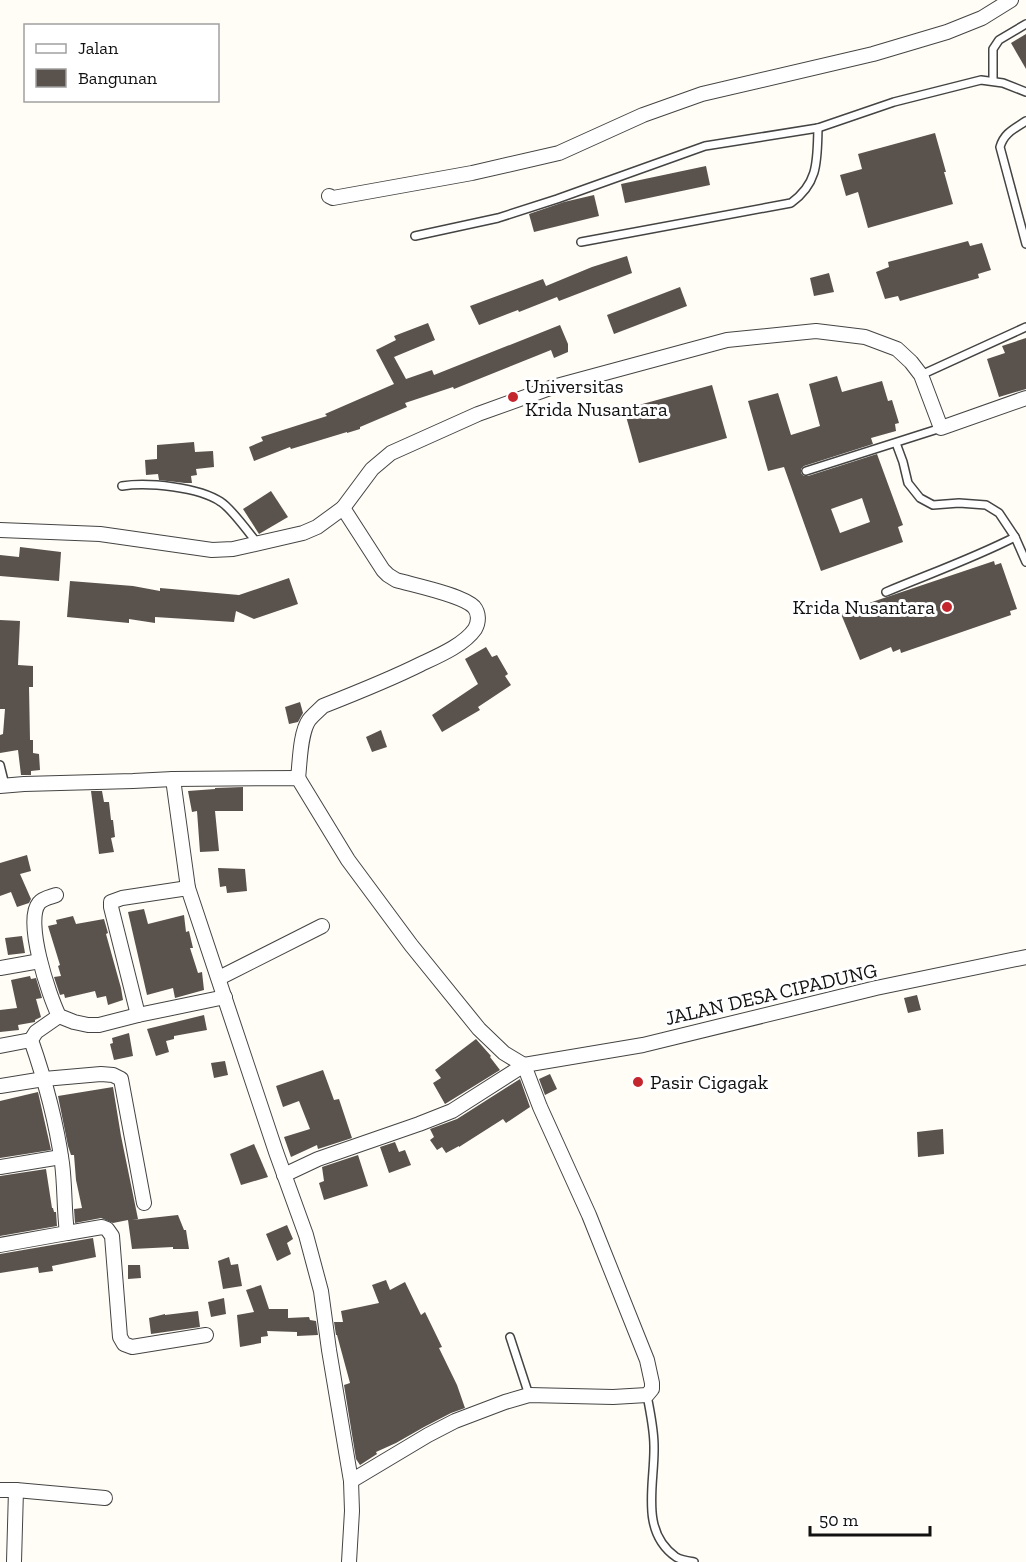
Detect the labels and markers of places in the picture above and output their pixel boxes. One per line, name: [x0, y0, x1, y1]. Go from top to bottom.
place label: Universitas Krida Nusantara: [525, 374, 668, 421]
marker: Universitas Krida Nusantara: [506, 390, 520, 404]
place label: Krida Nusantara: [792, 595, 935, 619]
marker: Krida Nusantara: [940, 600, 954, 614]
place label: Pasir Cigagak: [650, 1070, 769, 1094]
marker: Pasir Cigagak: [631, 1075, 645, 1089]

